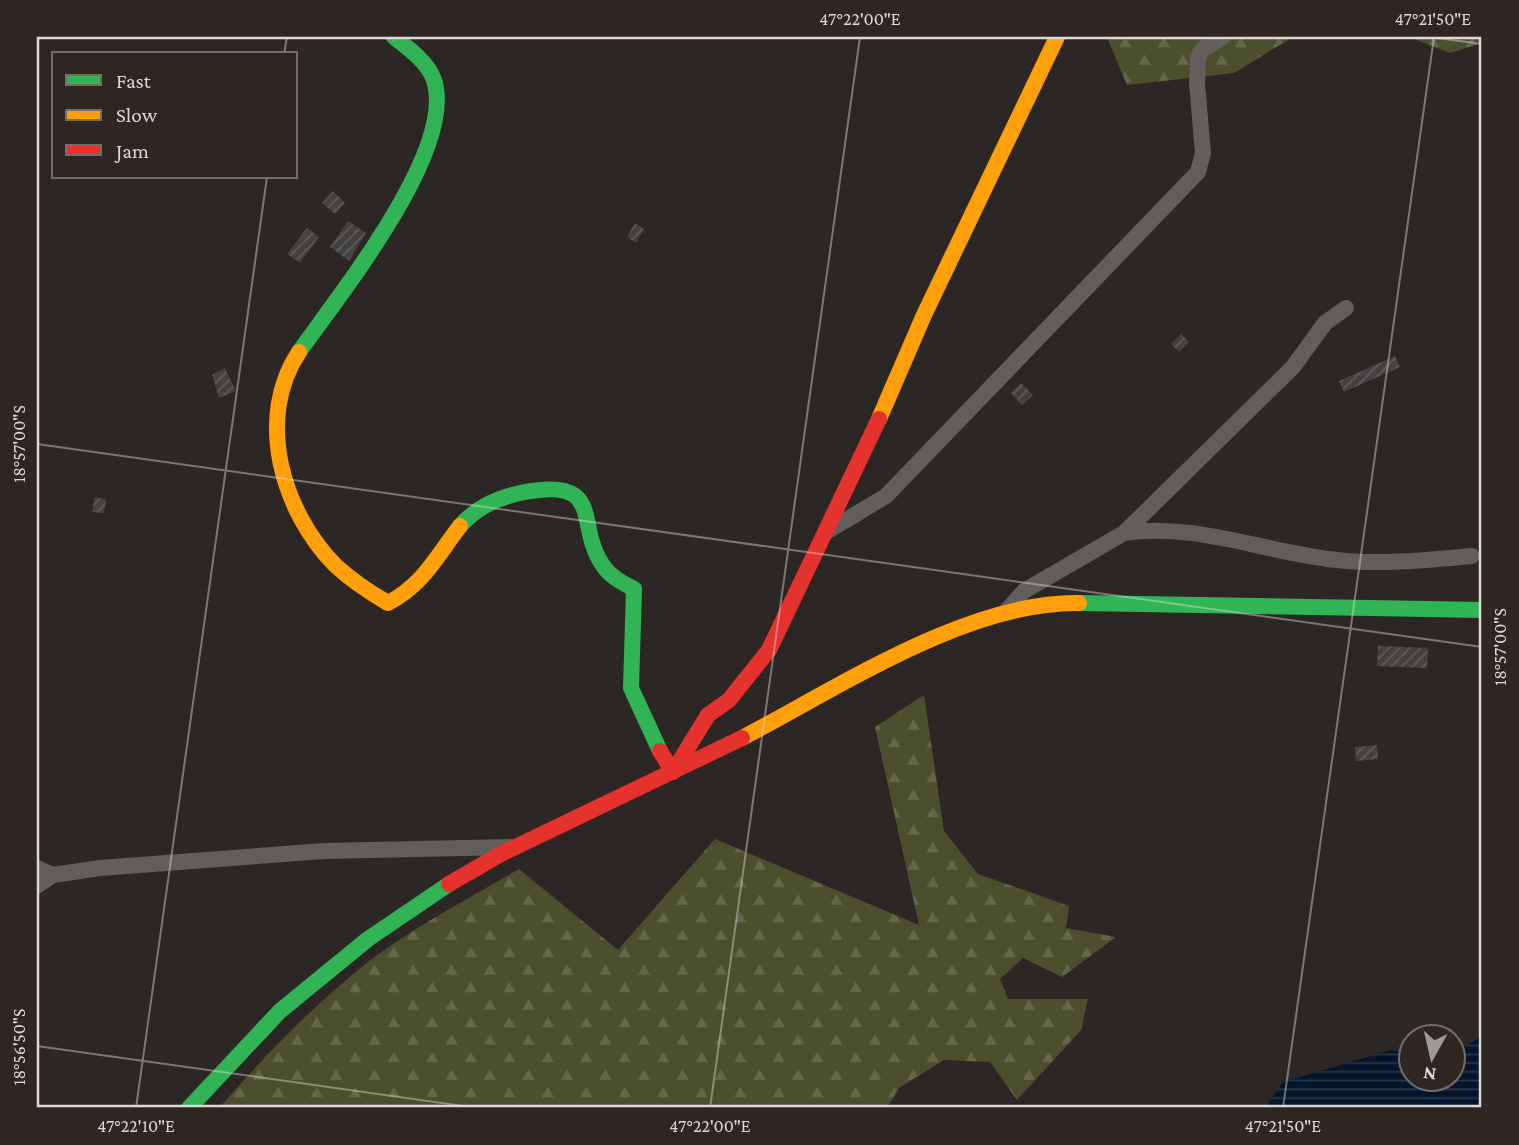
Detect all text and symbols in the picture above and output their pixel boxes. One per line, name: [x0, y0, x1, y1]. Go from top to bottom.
text: 47°22'00"E: [819, 9, 901, 29]
text: 47°21'50"E: [1395, 9, 1471, 29]
legend: [52, 52, 298, 178]
text: Fast: [116, 69, 152, 93]
text: Slow: [116, 103, 158, 127]
text: Jam: [114, 139, 149, 163]
text: 18°57'00"S: [9, 405, 29, 483]
text: 18°57'00"S: [1490, 608, 1510, 686]
text: 18°56'50"S: [9, 1009, 29, 1085]
north arrow: [1396, 1023, 1466, 1092]
text: N: [1422, 1063, 1438, 1086]
text: 47°22'10"E: [97, 1116, 175, 1136]
text: 47°22'00"E: [669, 1116, 751, 1136]
text: 47°21'50"E: [1245, 1116, 1321, 1136]

